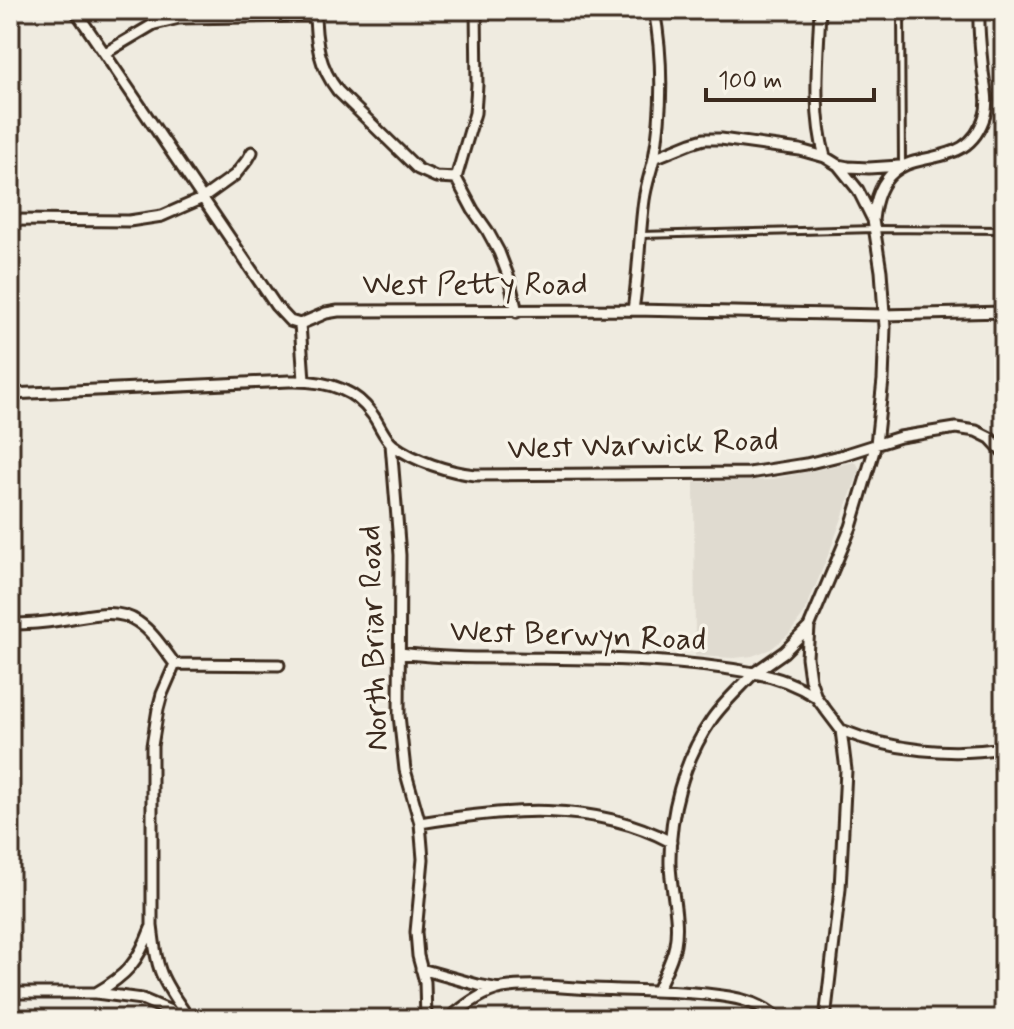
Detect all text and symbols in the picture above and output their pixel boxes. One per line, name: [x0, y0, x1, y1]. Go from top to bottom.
scale bar: [706, 52, 874, 102]
text: 100 m: [718, 66, 782, 97]
street label: West Petty Road: [362, 264, 588, 306]
street label: West Warwick Road: [507, 419, 779, 471]
street label: North Briar Road: [349, 524, 399, 752]
street label: West Berwyn Road: [449, 611, 707, 661]

